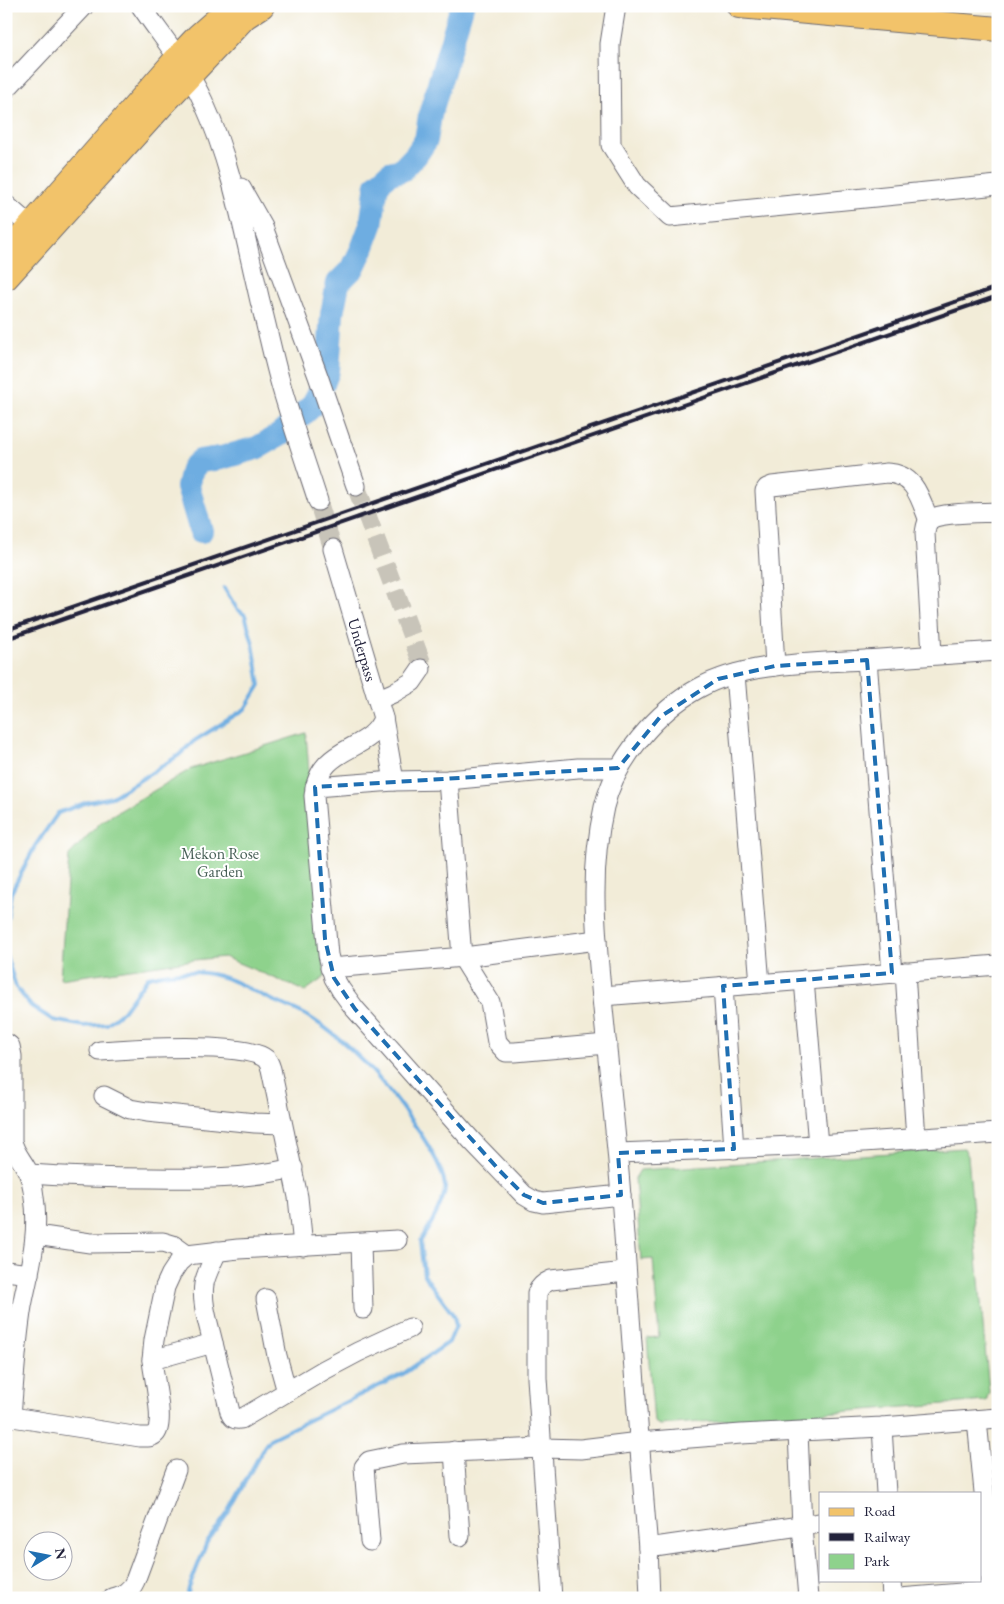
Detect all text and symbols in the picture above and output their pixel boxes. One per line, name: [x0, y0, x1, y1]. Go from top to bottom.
street label: Underpass: [343, 616, 382, 684]
park label: Mekon Rose Garden: [181, 843, 259, 882]
legend: [819, 1492, 982, 1582]
text: Road: [864, 1501, 896, 1520]
text: Railway: [864, 1527, 911, 1546]
north arrow: [22, 1532, 72, 1582]
text: N: [51, 1547, 71, 1562]
text: Park: [864, 1551, 891, 1570]

